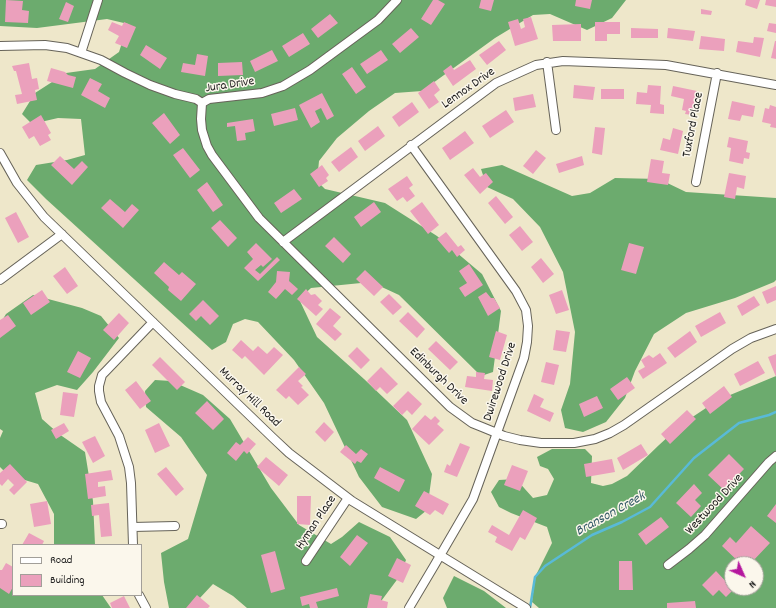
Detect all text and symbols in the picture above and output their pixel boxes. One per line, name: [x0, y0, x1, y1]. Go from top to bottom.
street label: Lennox Drive: [439, 65, 499, 113]
street label: Jura Drive: [204, 74, 256, 98]
street label: Tuxford Place: [680, 91, 708, 159]
street label: Dwirewood Drive: [481, 341, 521, 423]
street label: Edinburgh Drive: [405, 345, 471, 409]
street label: Murray Hill Road: [215, 365, 283, 431]
street label: Westwood Drive: [683, 471, 747, 539]
water label: Branson Creek: [573, 489, 649, 541]
street label: Hyman Place: [293, 493, 341, 553]
legend: [12, 544, 142, 596]
text: Road: [50, 552, 72, 569]
north arrow: [724, 556, 764, 596]
text: Building: [50, 572, 85, 589]
text: N: [744, 576, 759, 591]

